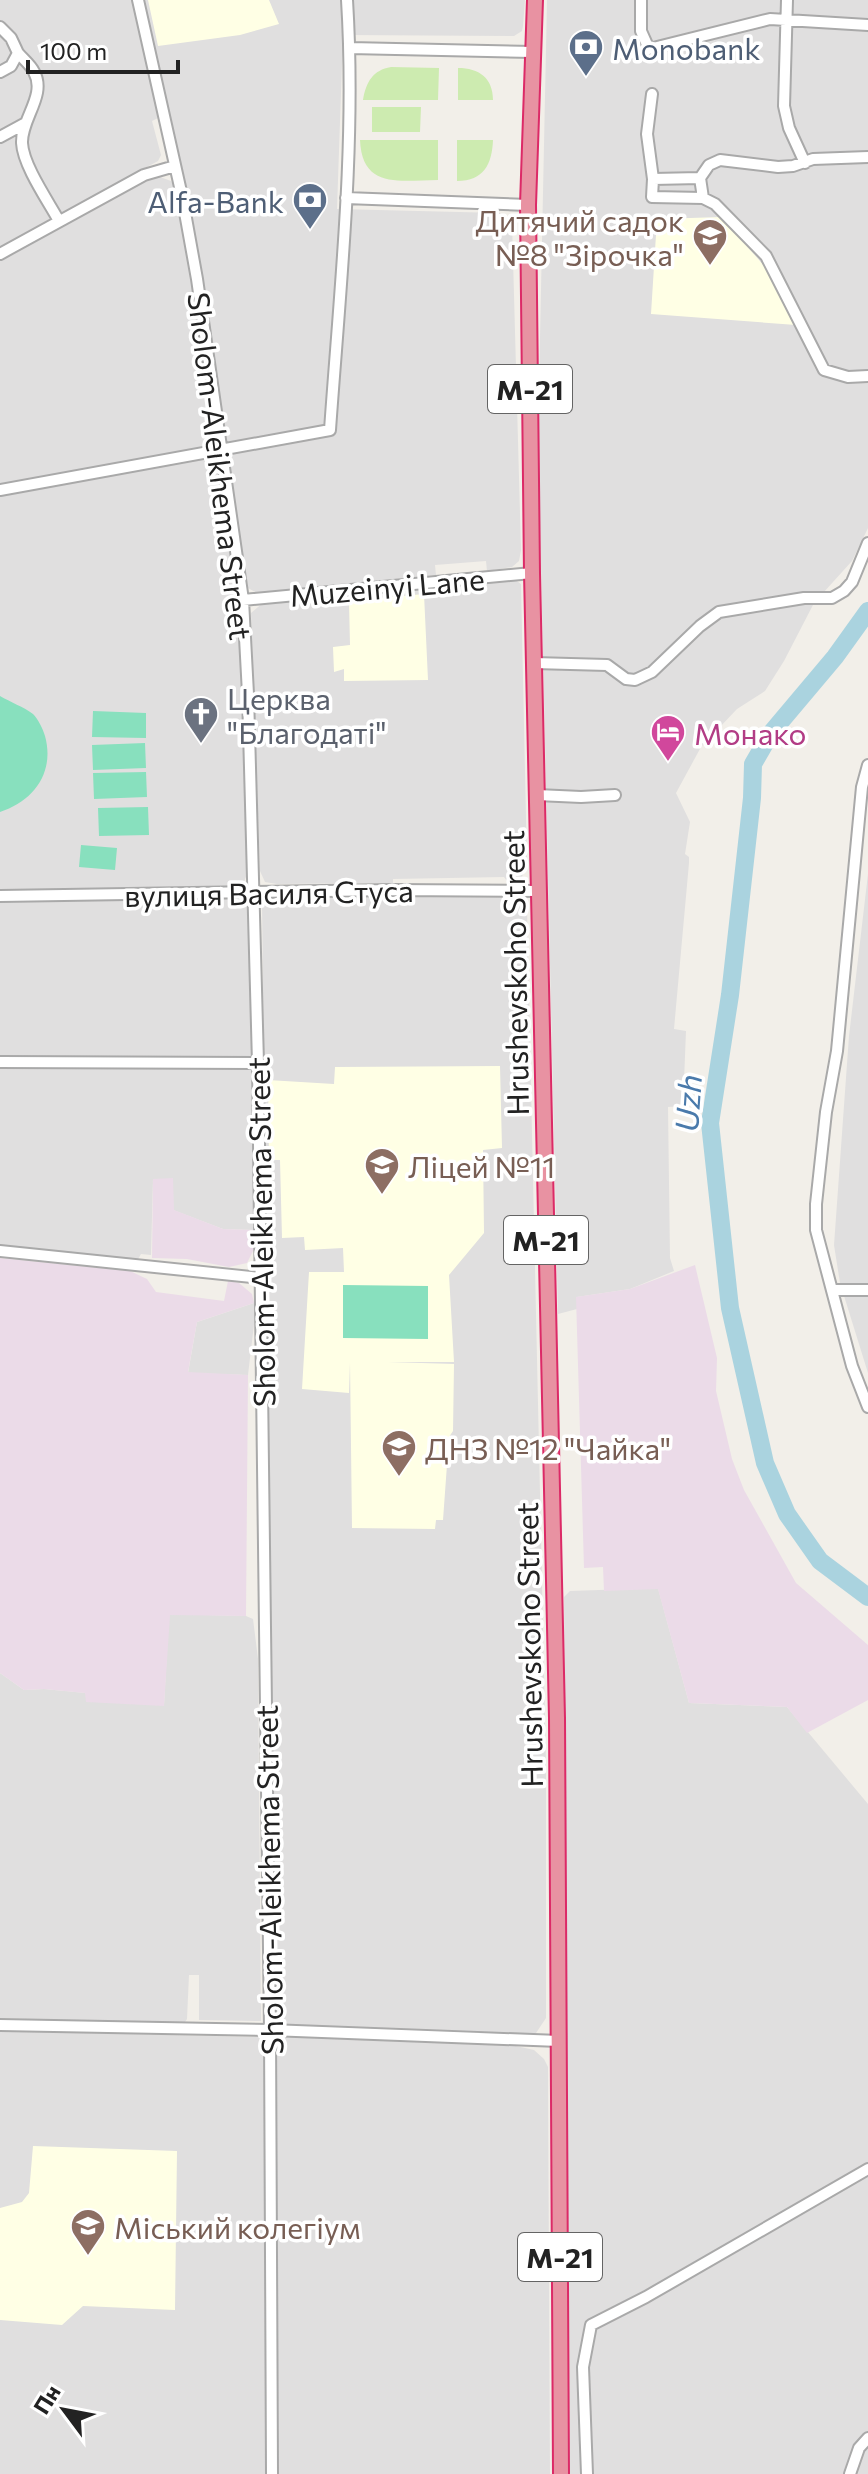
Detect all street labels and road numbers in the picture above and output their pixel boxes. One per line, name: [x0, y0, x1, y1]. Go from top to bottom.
street label: Sholom-Aleikhema Street: [181, 290, 261, 642]
road number: М-21: [488, 365, 572, 413]
street label: Muzeinyi Lane: [288, 559, 486, 613]
street label: Hrushevskoho Street: [493, 830, 535, 1116]
street label: вулиця Василя Стуса: [124, 871, 414, 913]
street label: Sholom-Aleikhema Street: [238, 1057, 282, 1407]
road number: М-21: [504, 1216, 588, 1264]
street label: Hrushevskoho Street: [507, 1502, 549, 1788]
street label: Sholom-Aleikhema Street: [246, 1705, 290, 2055]
road number: М-21: [518, 2233, 602, 2281]

